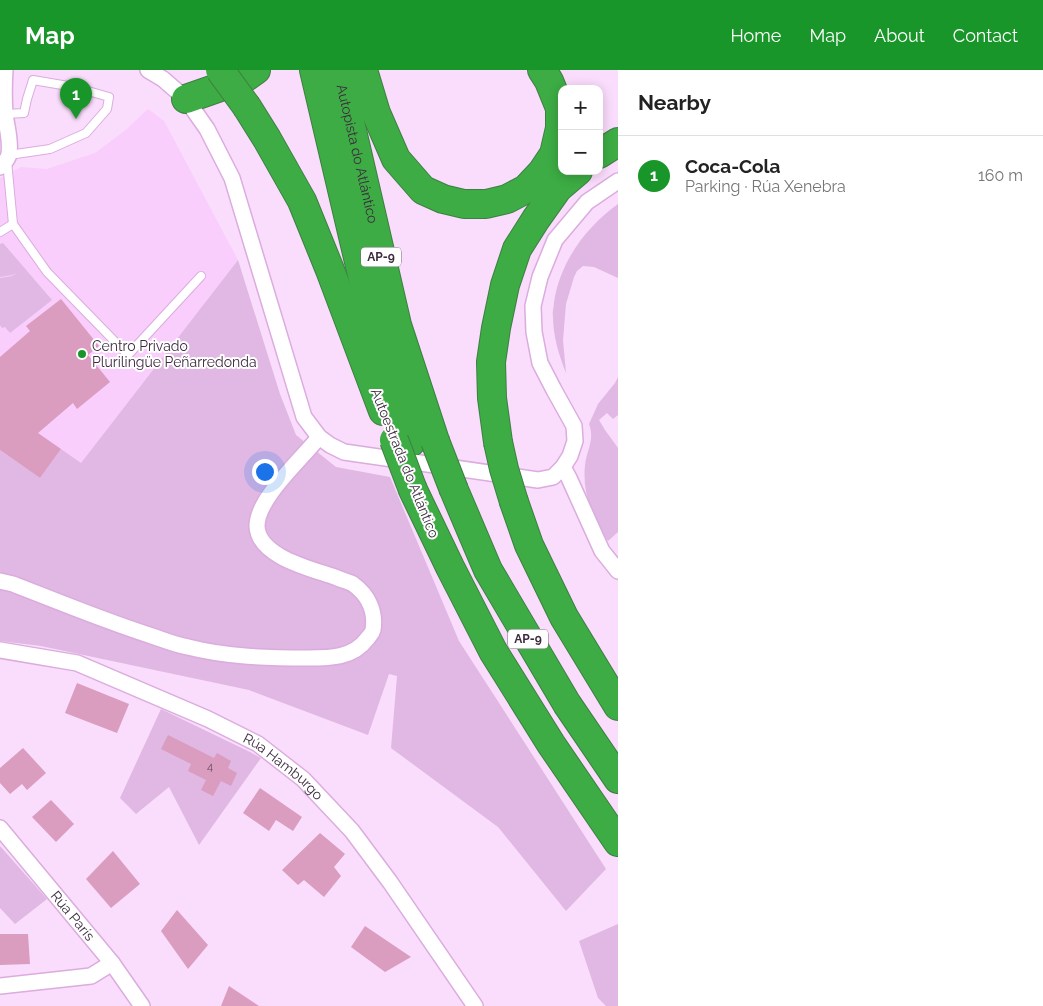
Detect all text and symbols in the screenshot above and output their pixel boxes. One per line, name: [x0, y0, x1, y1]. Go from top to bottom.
text: Map: [25, 21, 75, 50]
text: Home: [730, 25, 781, 46]
text: Map: [809, 25, 846, 46]
text: About: [874, 25, 925, 46]
text: Contact: [953, 25, 1018, 46]
pin: 1: [60, 78, 92, 119]
street label: Autopista do Atlántico: [334, 83, 381, 225]
map controls: [558, 85, 603, 175]
button: +: [558, 85, 603, 130]
text: Nearby: [638, 90, 711, 115]
button: −: [558, 130, 603, 175]
text: Coca-Cola: [685, 155, 781, 177]
text: 1: [650, 166, 658, 185]
text: 160 m: [978, 166, 1023, 185]
text: Parking · Rúa Xenebra: [685, 177, 846, 196]
road number: AP-9: [361, 248, 401, 266]
place label: Centro Privado Plurilingüe Peñarredonda: [92, 338, 257, 370]
marker: Centro Privado Plurilingüe Peñarredonda: [76, 348, 88, 360]
street label: Autoestrada do Atlántico: [368, 386, 442, 540]
your location: [252, 459, 278, 485]
road number: AP-9: [508, 630, 548, 648]
street label: Rúa Hamburgo: [241, 730, 326, 803]
house number: 4: [207, 760, 213, 773]
street label: Rúa París: [48, 888, 98, 944]

